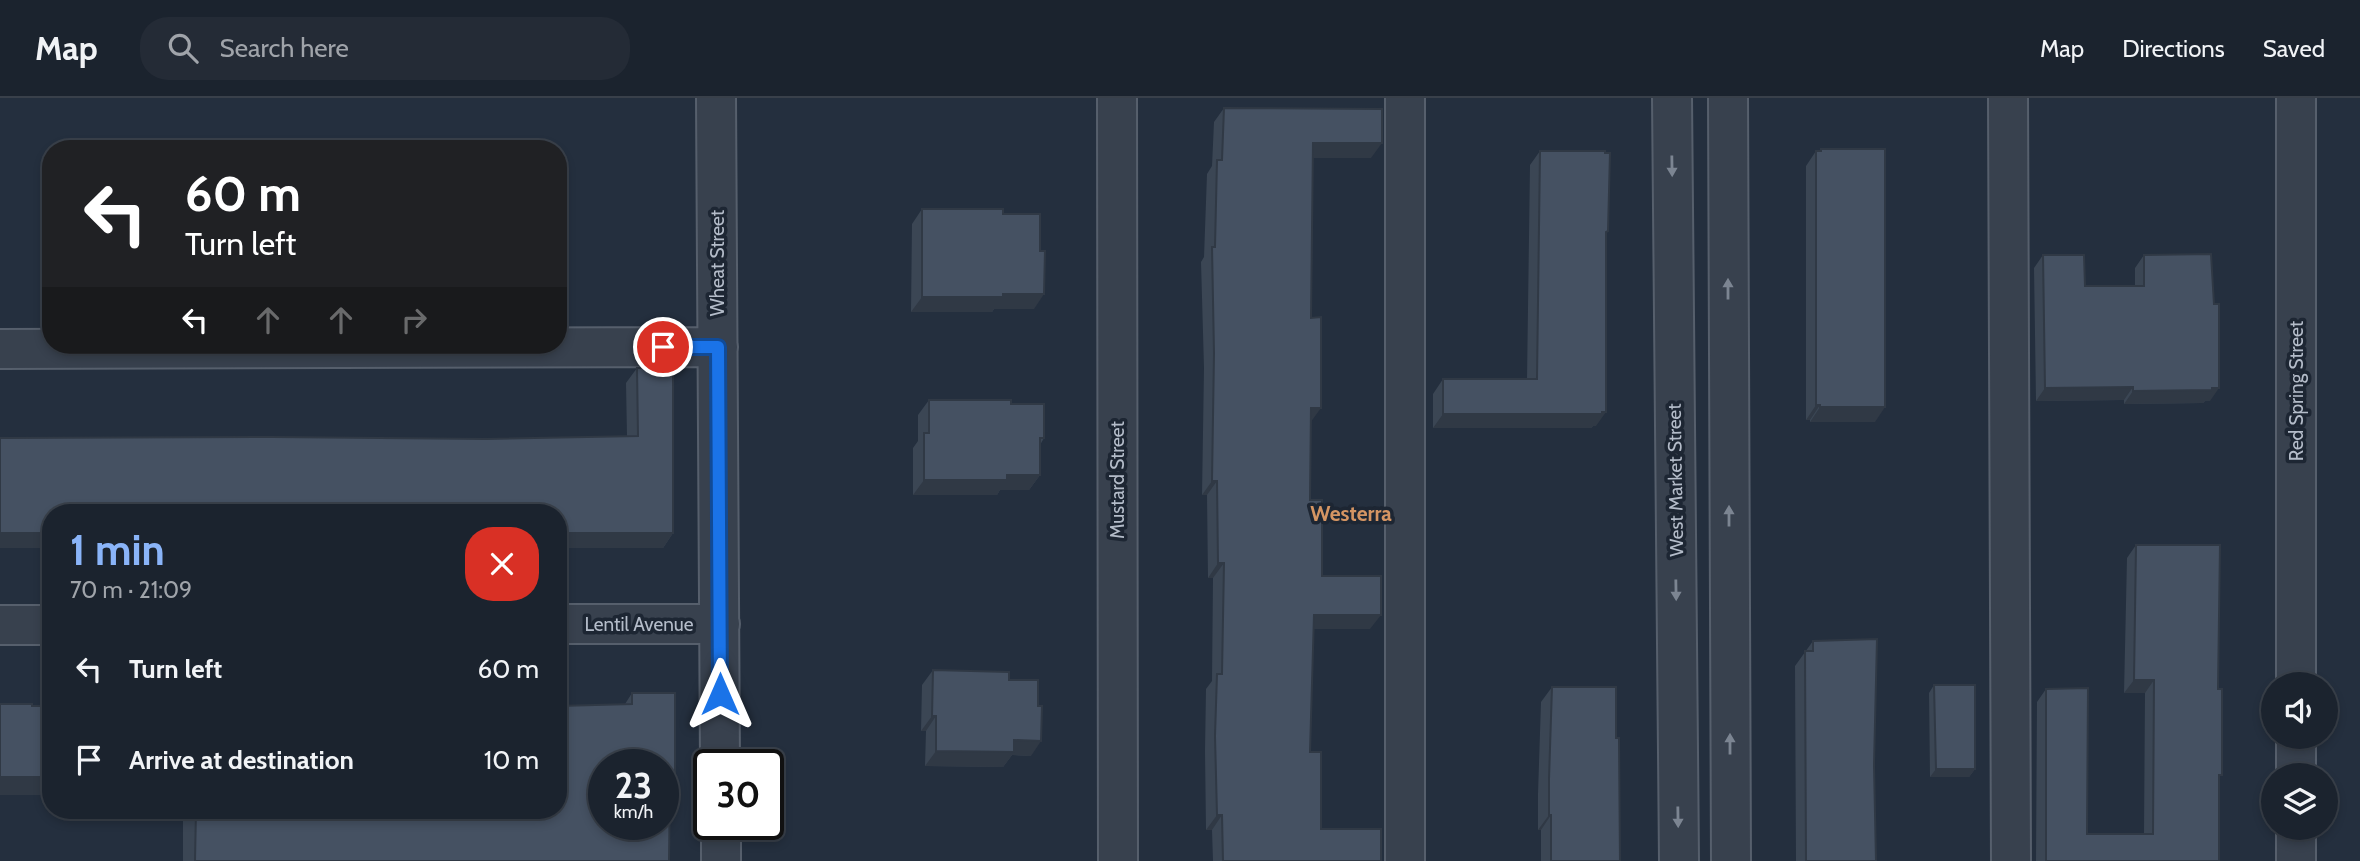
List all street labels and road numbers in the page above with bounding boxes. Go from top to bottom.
street label: Wheat Street [706,209,729,316]
street label: Red Spring Street [2285,320,2308,461]
street label: West Market Street [1663,403,1688,557]
street label: Mustard Street [1106,420,1129,539]
street label: Lentil Avenue [585,613,694,636]

